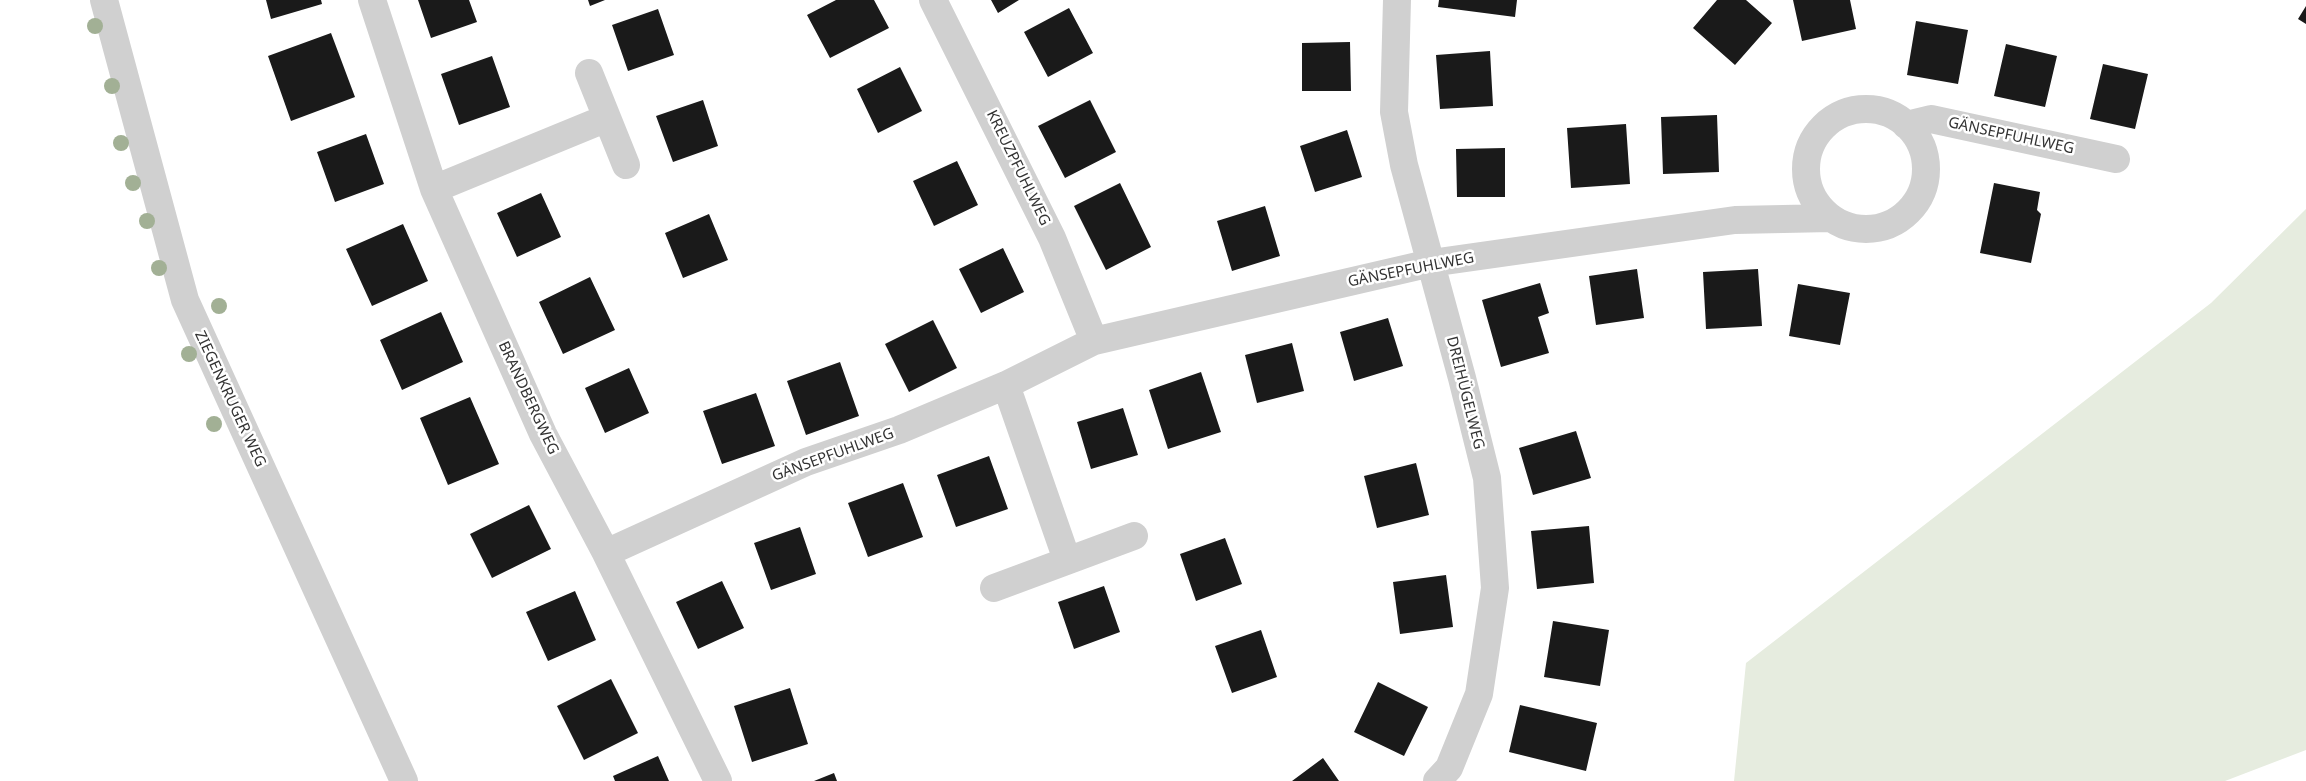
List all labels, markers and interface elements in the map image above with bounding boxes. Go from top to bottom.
street label: KREUZPFUHLWEG [982,107,1054,229]
street label: GÄNSEPFUHLWEG [1946,114,2076,158]
street label: GÄNSEPFUHLWEG [1346,249,1476,291]
street label: ZIEGENKRUGER WEG [191,328,269,470]
street label: DREIHÜGELWEG [1442,335,1488,451]
street label: BRANDBERGWEG [494,339,562,457]
street label: GÄNSEPFUHLWEG [770,425,896,485]

